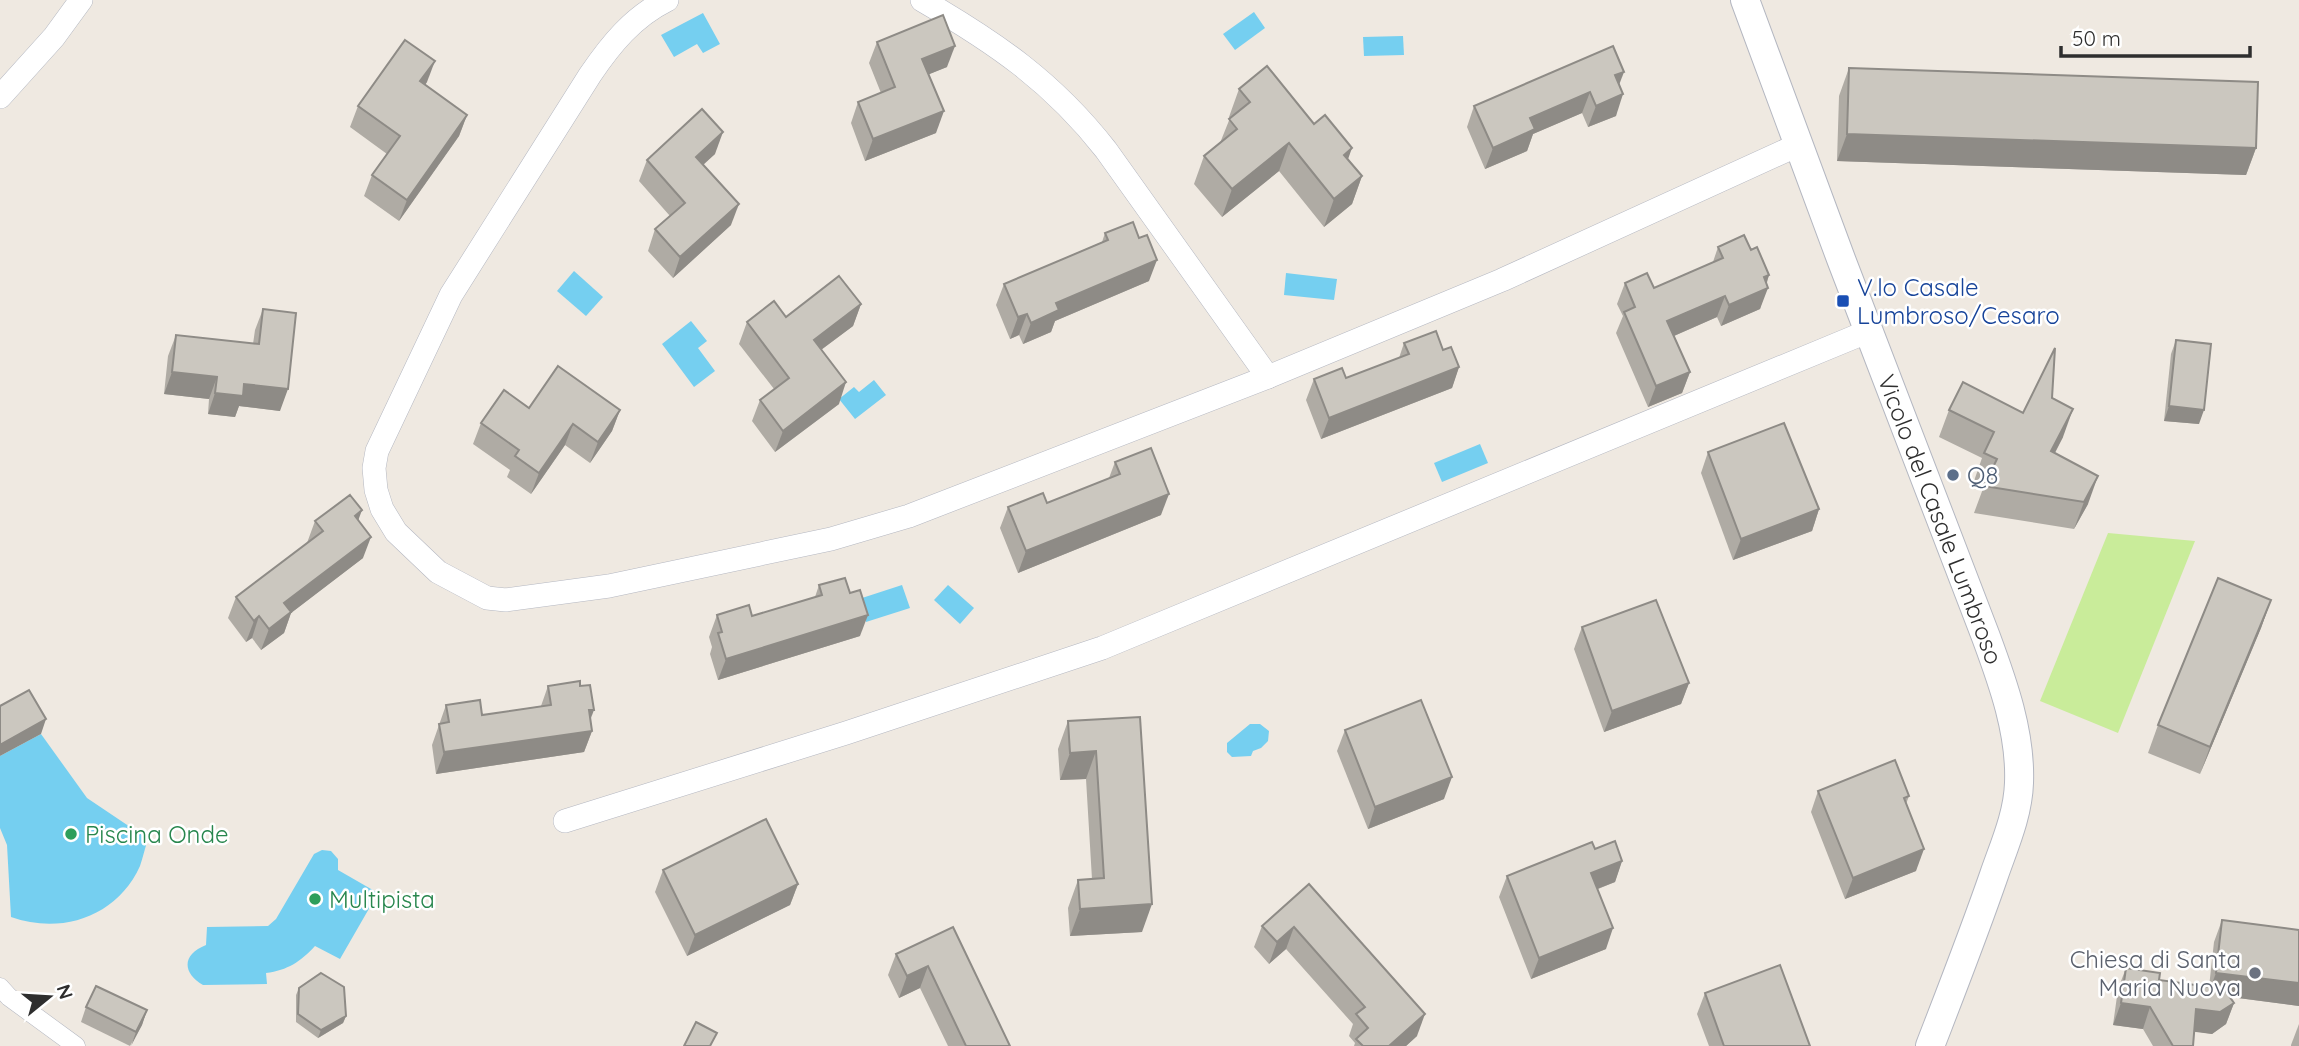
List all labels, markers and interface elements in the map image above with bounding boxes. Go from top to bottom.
scale bar [2061,14,2250,58]
text: 50 m [2072,25,2121,51]
place label: V.lo Casale Lumbroso/Cesaro [1857,272,2060,330]
marker: V.lo Casale Lumbroso/Cesaro [1835,293,1851,309]
street label: Vicolo del Casale Lumbroso [1872,370,2010,668]
place label: Q8 [1967,460,1999,490]
marker: Q8 [1945,467,1961,483]
place label: Piscina Onde [85,819,229,849]
marker: Piscina Onde [63,826,79,842]
place label: Multipista [329,884,435,914]
marker: Multipista [307,891,323,907]
place label: Chiesa di Santa Maria Nuova [2070,944,2241,1002]
north arrow [14,962,84,1032]
marker: Chiesa di Santa Maria Nuova [2247,965,2263,981]
text: N [52,981,79,1002]

